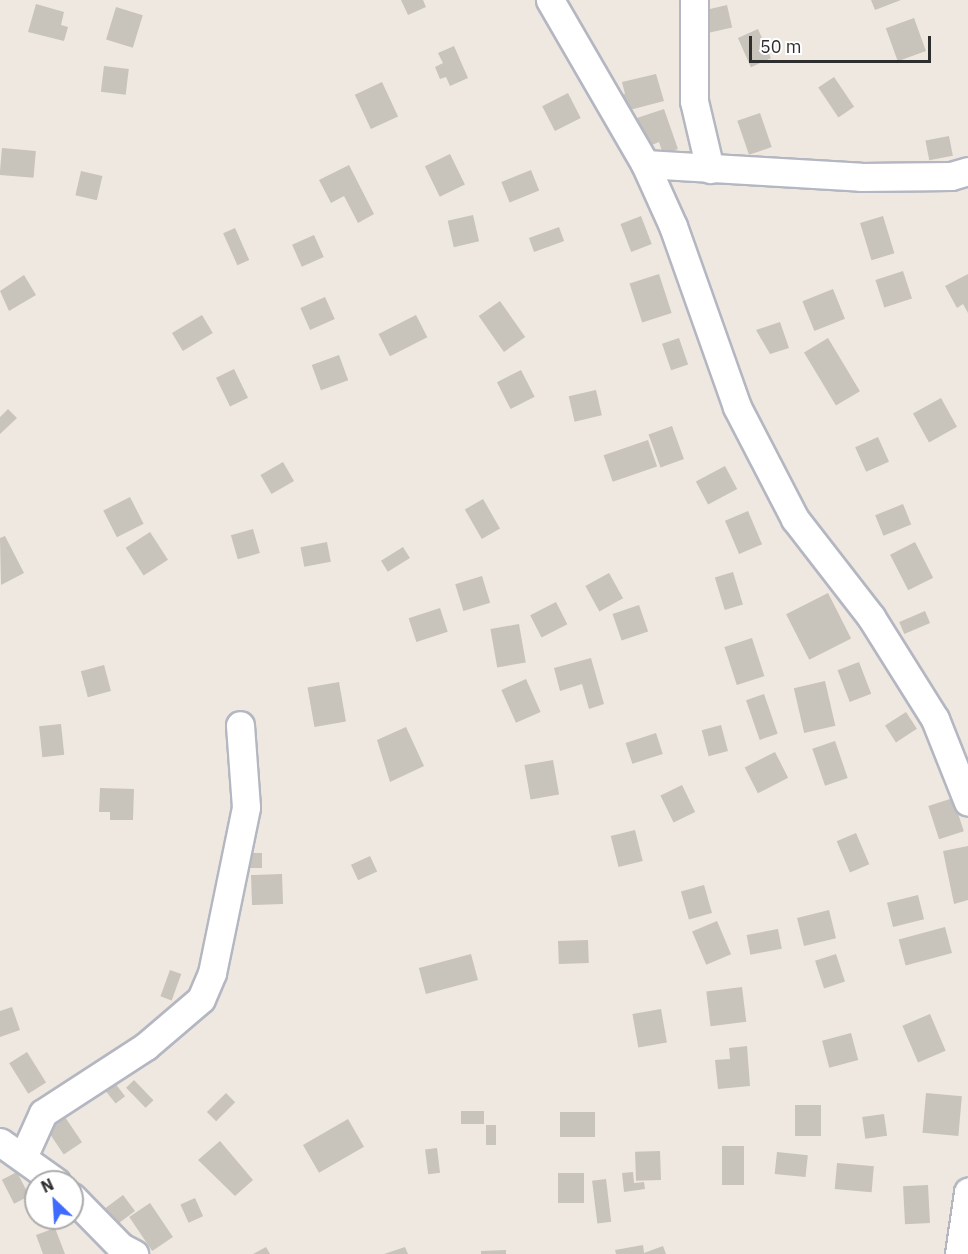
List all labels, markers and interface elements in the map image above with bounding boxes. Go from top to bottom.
scale bar [752,24,934,62]
text: 50 m [760,35,802,58]
north arrow [24,1170,84,1230]
text: N [38,1174,57,1197]

